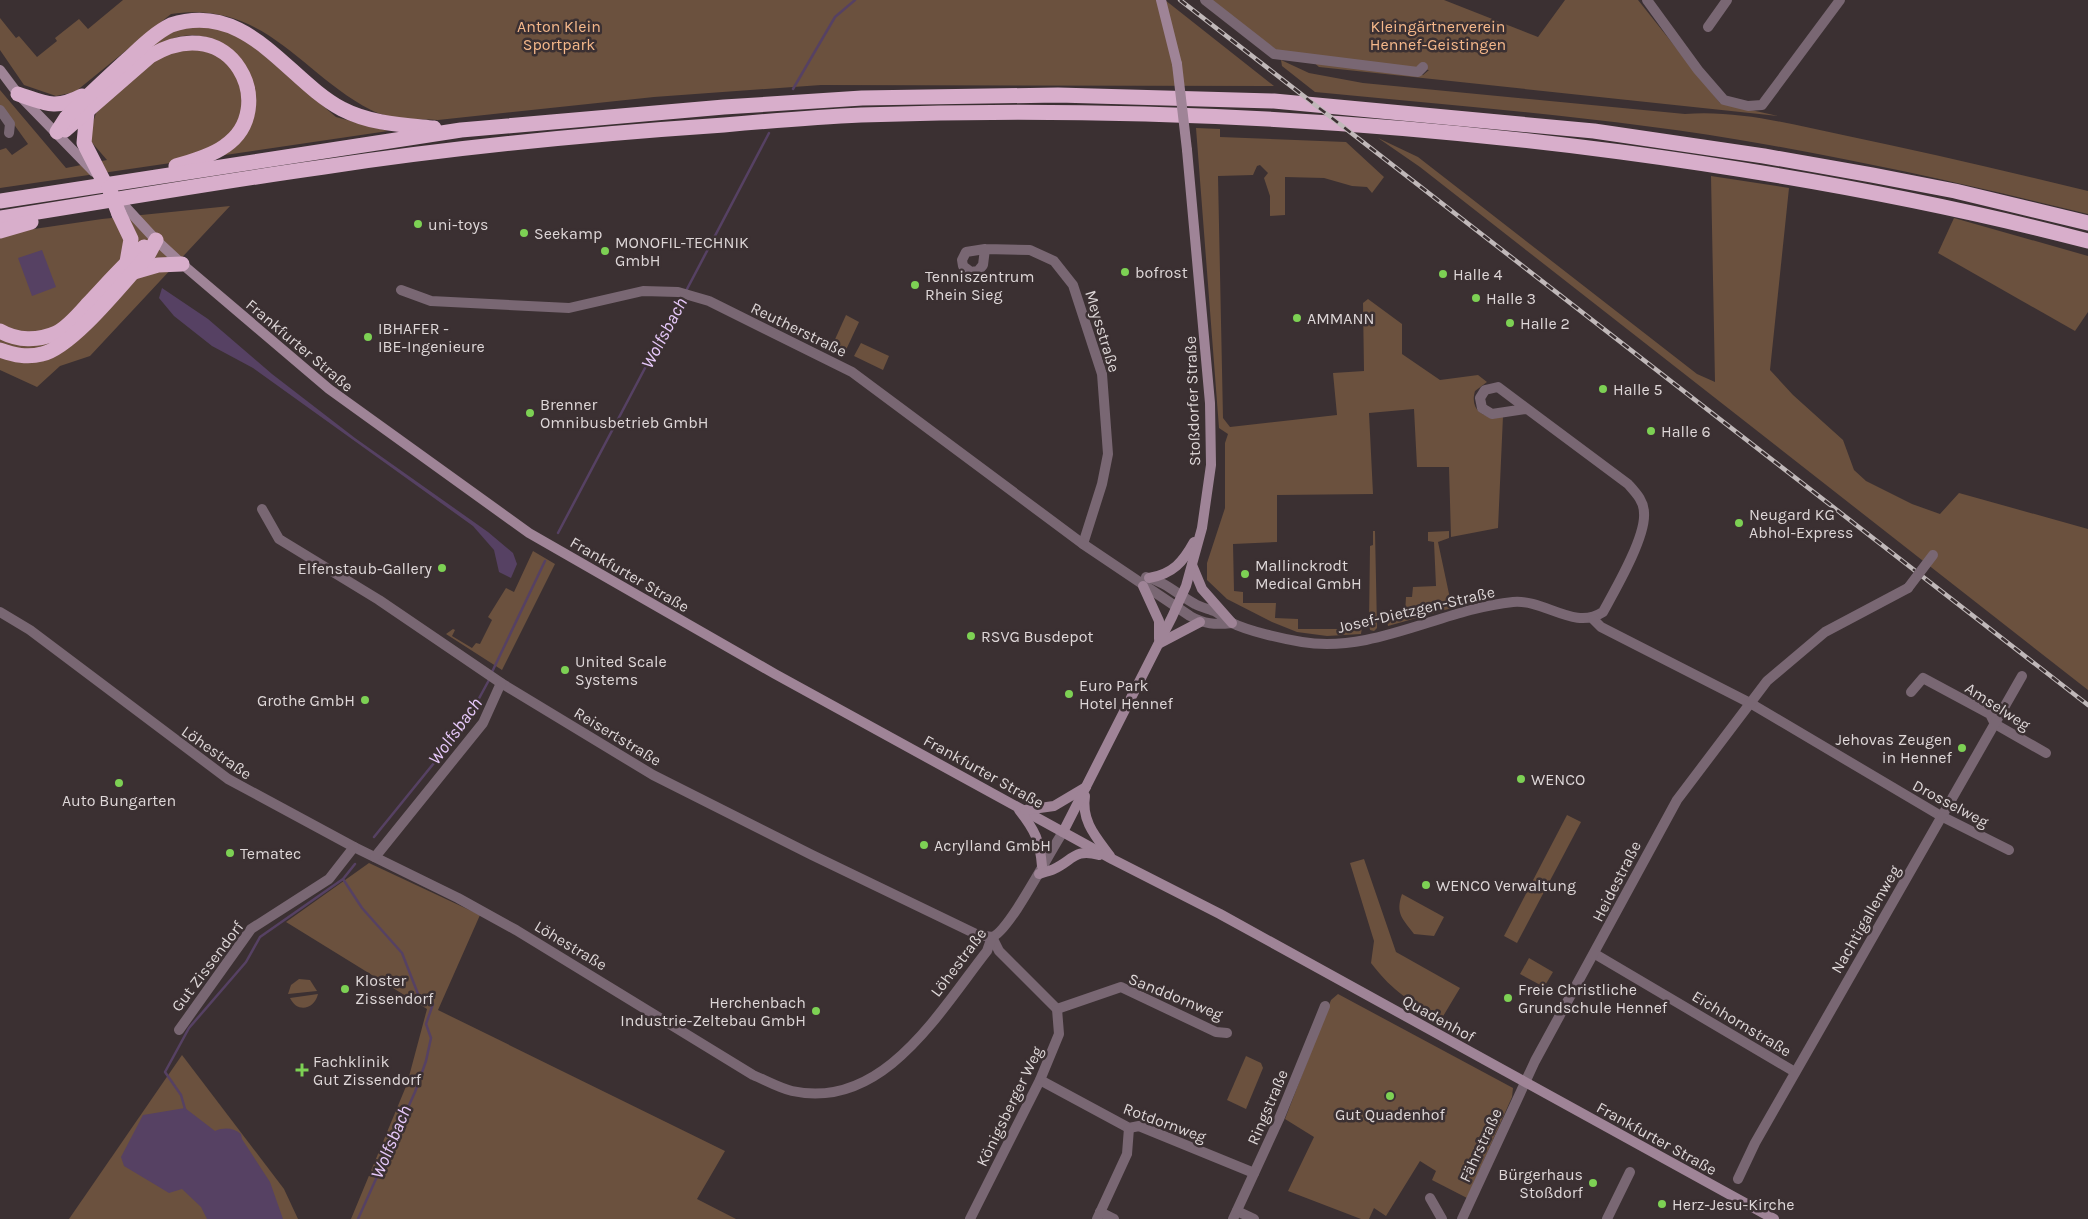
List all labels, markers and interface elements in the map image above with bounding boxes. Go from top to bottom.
park label: Anton Klein Sportpark [517,17,601,54]
park label: Kleingärtnerverein Hennef-Geistingen [1370,17,1506,54]
place label: uni-toys [428,215,488,234]
marker: uni-toys [412,218,424,230]
place label: Seekamp [534,224,602,243]
marker: Seekamp [518,227,530,239]
place label: MONOFIL-TECHNIK GmbH [615,233,749,270]
marker: MONOFIL-TECHNIK GmbH [599,245,611,257]
place label: bofrost [1135,263,1188,282]
place label: Halle 4 [1453,265,1502,284]
marker: bofrost [1119,266,1131,278]
place label: Tenniszentrum Rhein Sieg [925,267,1034,304]
marker: Halle 4 [1437,268,1449,280]
marker: Tenniszentrum Rhein Sieg [909,279,921,291]
street label: Meysstraße [1081,288,1124,374]
place label: Halle 3 [1486,289,1536,308]
marker: Halle 3 [1470,292,1482,304]
water label: Wolfsbach [636,294,692,372]
street label: Frankfurter Straße [242,295,357,396]
street label: Reutherstraße [748,298,850,361]
place label: AMMANN [1307,309,1374,328]
marker: AMMANN [1291,312,1303,324]
place label: Halle 2 [1520,314,1570,333]
marker: Halle 2 [1504,317,1516,329]
place label: IBHAFER - IBE-Ingenieure [378,319,485,356]
marker: IBHAFER - IBE-Ingenieure [362,331,374,343]
street label: Stoßdorfer Straße [1181,336,1204,466]
place label: Halle 5 [1613,380,1663,399]
marker: Halle 5 [1597,383,1609,395]
place label: Brenner Omnibusbetrieb GmbH [540,395,709,432]
marker: Brenner Omnibusbetrieb GmbH [524,407,536,419]
place label: Halle 6 [1661,422,1711,441]
marker: Halle 6 [1645,425,1657,437]
place label: Neugard KG Abhol-Express [1749,505,1853,542]
marker: Neugard KG Abhol-Express [1733,517,1745,529]
street label: Frankfurter Straße [567,533,693,616]
place label: Mallinckrodt Medical GmbH [1255,556,1362,593]
place label: Elfenstaub-Gallery [298,559,433,578]
marker: Elfenstaub-Gallery [436,562,448,574]
marker: Mallinckrodt Medical GmbH [1239,568,1251,580]
street label: Josef-Dietzgen-Straße [1336,582,1497,637]
place label: RSVG Busdepot [981,627,1093,646]
marker: RSVG Busdepot [965,630,977,642]
place label: United Scale Systems [575,652,667,689]
marker: United Scale Systems [559,664,571,676]
place label: Euro Park Hotel Hennef [1079,676,1173,713]
street label: Amselweg [1961,678,2034,735]
marker: Euro Park Hotel Hennef [1063,688,1075,700]
place label: Grothe GmbH [257,691,355,710]
water label: Wolfsbach [423,693,487,769]
marker: Grothe GmbH [359,694,371,706]
street label: Reisertstraße [571,703,665,770]
street label: Löhestraße [178,721,255,783]
place label: Jehovas Zeugen in Hennef [1836,730,1953,767]
street label: Frankfurter Straße [920,731,1047,812]
marker: Jehovas Zeugen in Hennef [1956,742,1968,754]
place label: WENCO [1531,770,1585,789]
marker: WENCO [1515,773,1527,785]
street label: Drosselweg [1909,775,1992,831]
marker: Auto Bungarten [113,777,125,789]
place label: Auto Bungarten [62,791,176,810]
place label: Acrylland GmbH [934,836,1051,855]
street label: Heidestraße [1588,838,1645,925]
marker: Acrylland GmbH [918,839,930,851]
place label: Tematec [240,844,301,863]
marker: Tematec [224,847,236,859]
street label: Nachtigallenweg [1827,862,1904,977]
place label: WENCO Verwaltung [1436,876,1576,895]
marker: WENCO Verwaltung [1420,879,1432,891]
street label: Löhestraße [531,916,610,974]
street label: Gut Zissendorf [167,917,248,1015]
street label: Löhestraße [926,924,990,1000]
street label: Sanddornweg [1126,969,1226,1024]
place label: Kloster Zissendorf [355,971,434,1008]
place label: Freie Christliche Grundschule Hennef [1518,980,1668,1017]
marker: Kloster Zissendorf [339,983,351,995]
street label: Eichhornstraße [1689,986,1795,1061]
street label: Quadenhof [1399,991,1479,1046]
marker: Freie Christliche Grundschule Hennef [1502,992,1514,1004]
place label: Herchenbach Industrie-Zeltebau GmbH [620,993,806,1030]
marker: Herchenbach Industrie-Zeltebau GmbH [810,1005,822,1017]
street label: Königsberger Weg [972,1043,1047,1169]
place label: Fachklinik Gut Zissendorf [313,1052,422,1089]
marker: Fachklinik Gut Zissendorf [295,1063,309,1077]
street label: Ringstraße [1243,1067,1292,1148]
marker: Gut Quadenhof [1384,1090,1396,1102]
street label: Frankfurter Straße [1593,1098,1720,1179]
street label: Rotdornweg [1121,1099,1209,1146]
water label: Wolfsbach [366,1102,416,1182]
place label: Gut Quadenhof [1335,1105,1445,1124]
street label: Fährstraße [1455,1105,1506,1185]
place label: Bürgerhaus Stoßdorf [1498,1165,1584,1202]
marker: Bürgerhaus Stoßdorf [1587,1177,1599,1189]
place label: Herz-Jesu-Kirche [1672,1195,1795,1214]
marker: Herz-Jesu-Kirche [1656,1198,1668,1210]

